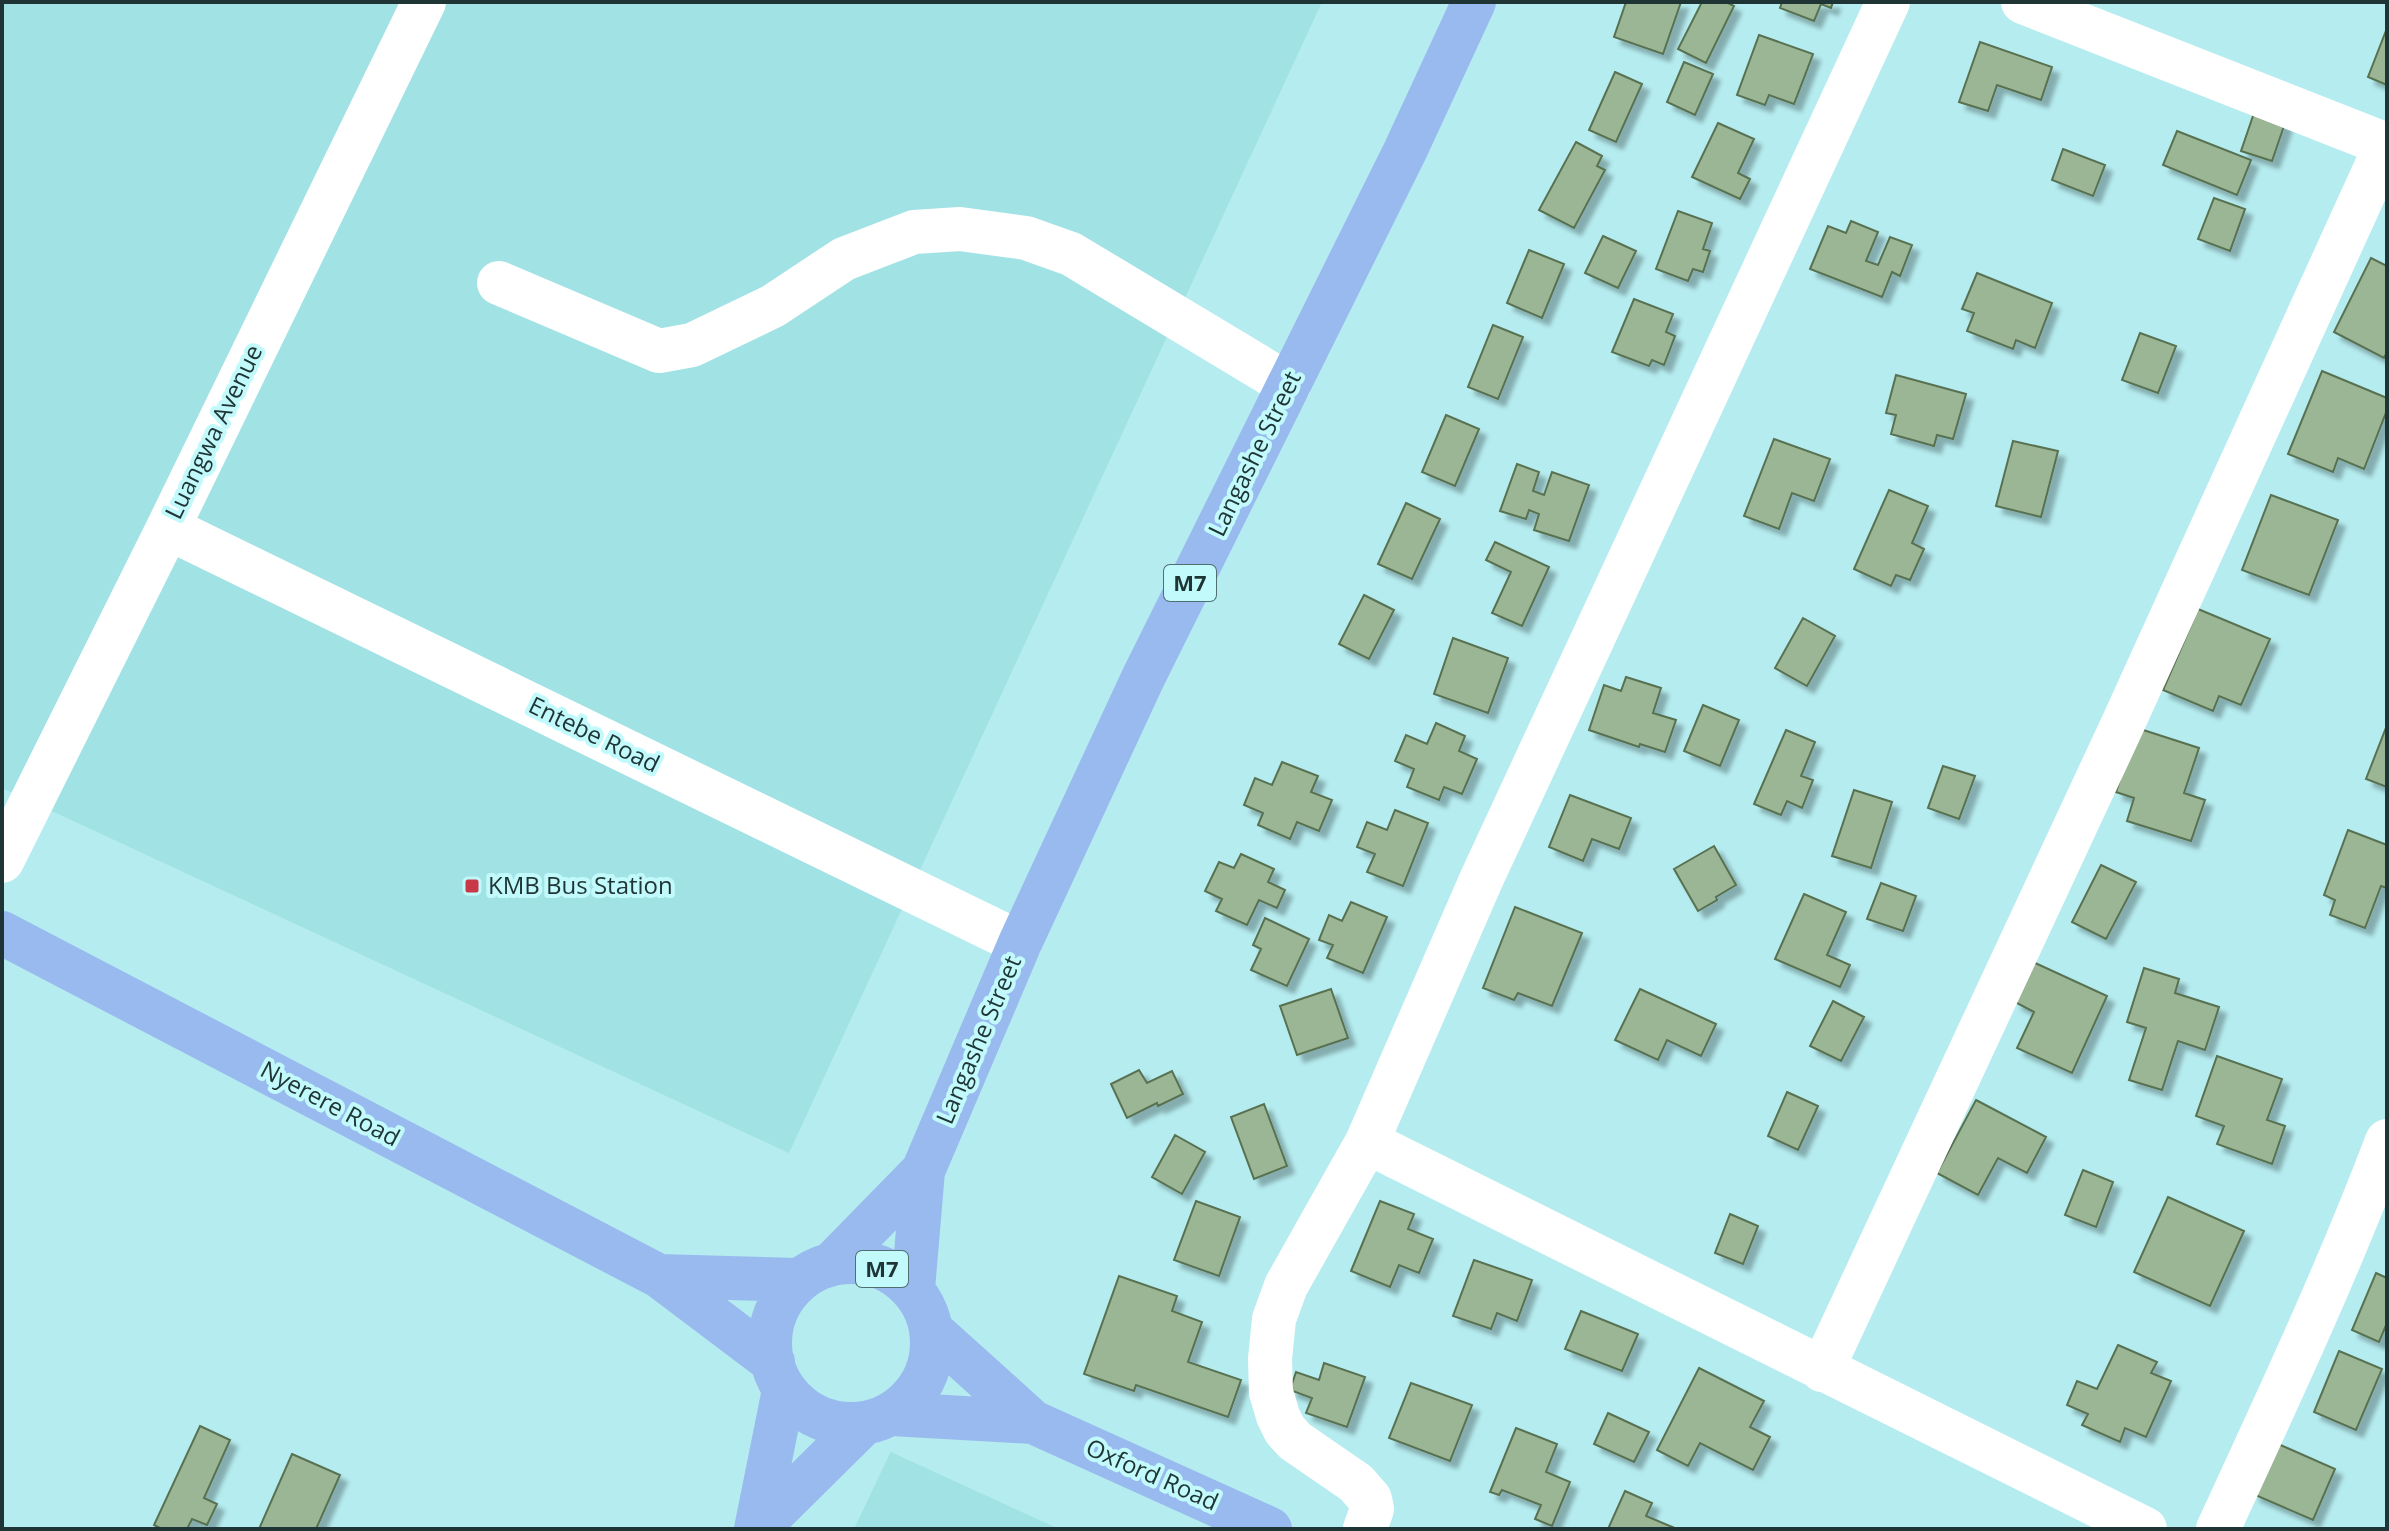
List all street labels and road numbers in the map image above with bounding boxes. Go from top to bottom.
street label: Luangwa Avenue [156,339,269,524]
street label: Langashe Street [1199,365,1308,541]
road number: M7 [1164,565,1216,601]
street label: Entebe Road [524,688,666,780]
street label: Langashe Street [927,950,1028,1129]
street label: Nyerere Road [255,1052,406,1153]
road number: M7 [856,1251,908,1287]
street label: Oxford Road [1081,1430,1224,1518]

